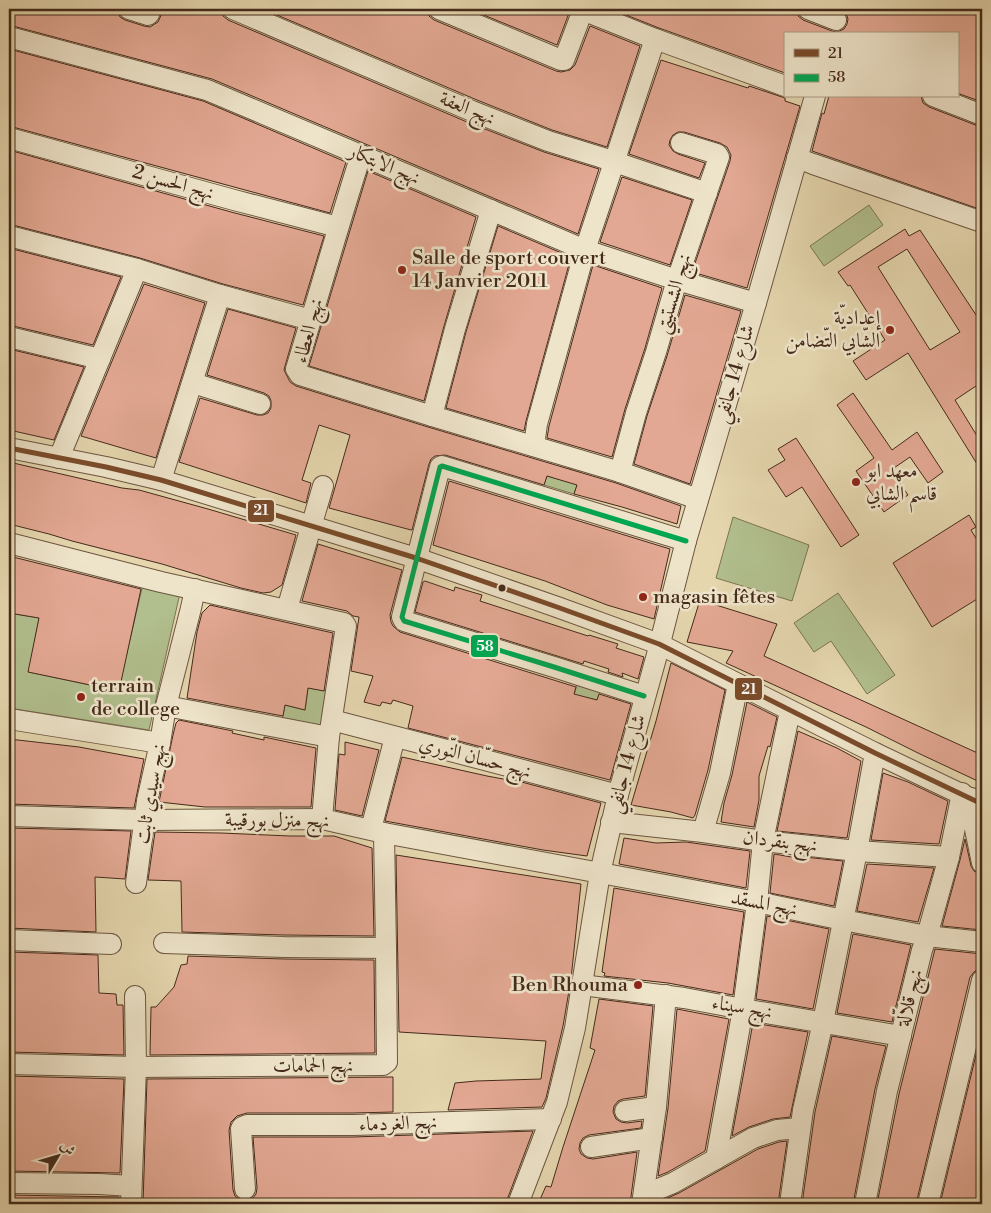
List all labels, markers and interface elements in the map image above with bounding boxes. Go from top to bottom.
legend [784,32,958,98]
text: 21 [828,44,844,63]
text: 58 [828,68,845,87]
street label: نهج العفة [434,86,498,135]
street label: نهج الابتكار [341,138,424,195]
street label: نهج الحسن 2 [128,159,217,210]
place label: Salle de sport couvert 14 Janvier 2011 [412,246,606,294]
street label: نهج الشستيتي [650,251,703,339]
marker: Salle de sport couvert 14 Janvier 2011 [396,264,408,276]
street label: نهج العطاء [288,296,333,367]
place label: إعداديّة الشّابي التّضامن [786,303,882,356]
street label: شارع 14 جانفي [709,322,767,428]
marker: إعداديّة الشّابي التّضامن [884,324,896,336]
place label: معهد ابو قاسم الشابي [864,459,937,513]
marker: معهد ابو قاسم الشابي [850,476,862,488]
line badge: 21 [247,499,275,523]
text: 21 [253,502,269,520]
unlabelled marker [497,583,507,593]
place label: magasin fêtes [653,585,775,610]
marker: magasin fêtes [637,591,649,603]
line badge: 58 [470,634,499,658]
text: 58 [476,638,494,656]
place label: terrain de college [91,674,180,722]
line badge: 21 [734,677,763,701]
text: 21 [741,681,757,699]
marker: terrain de college [75,691,87,703]
street label: شارع 14 جانفي [602,712,658,818]
street label: نهج حسّان النّوري [415,728,535,789]
street label: نهج سيدي ثابت [130,742,176,847]
street label: نهج منزل بورقيبة [225,808,329,838]
street label: نهج بنقردان [741,825,819,863]
street label: نهج المسقد [728,885,799,927]
street label: نهج قلاّلة [888,966,933,1031]
place label: Ben Rhouma [511,973,629,998]
marker: Ben Rhouma [632,979,644,991]
street label: نهج سيناء [709,990,774,1030]
street label: نهج الحمامات [273,1054,353,1083]
street label: نهج الغردماء [358,1110,438,1142]
north arrow [32,1130,82,1180]
text: ش [56,1138,79,1160]

